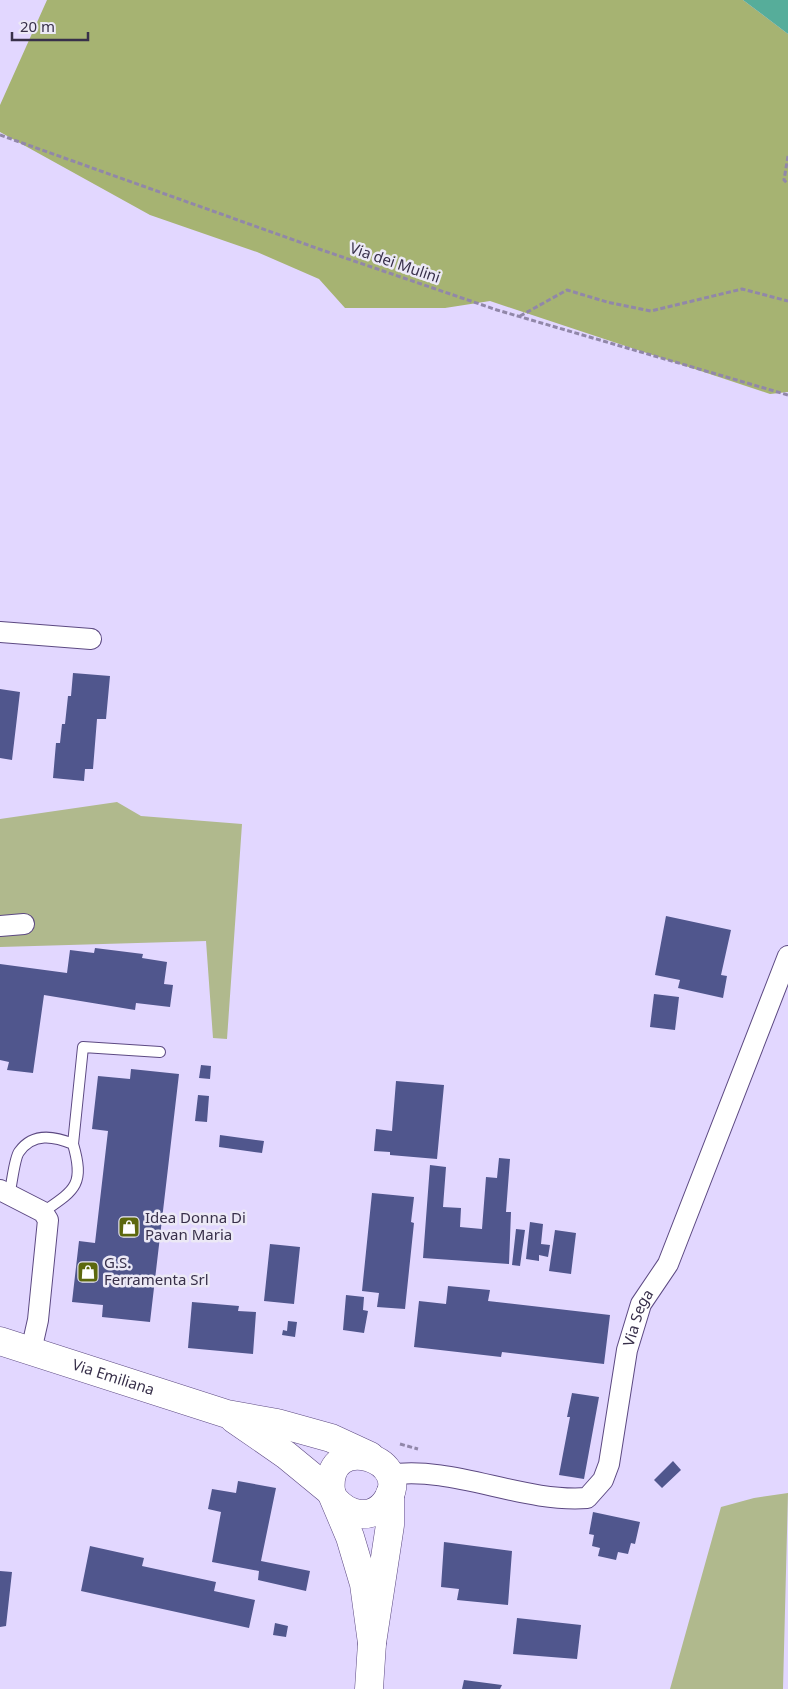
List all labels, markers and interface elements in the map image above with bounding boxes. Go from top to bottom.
scale bar [12,10,89,42]
text: 20 m [20,16,55,36]
street label: Via dei Mulini [347,237,443,287]
place label: Idea Donna Di Pavan Maria [145,1207,246,1244]
shop icon: Idea Donna Di Pavan Maria [117,1215,141,1239]
place label: G.S. Ferramenta Srl [104,1252,209,1289]
shop icon: G.S. Ferramenta Srl [76,1260,100,1284]
street label: Via Sega [618,1285,657,1349]
street label: Via Emiliana [70,1354,157,1399]

